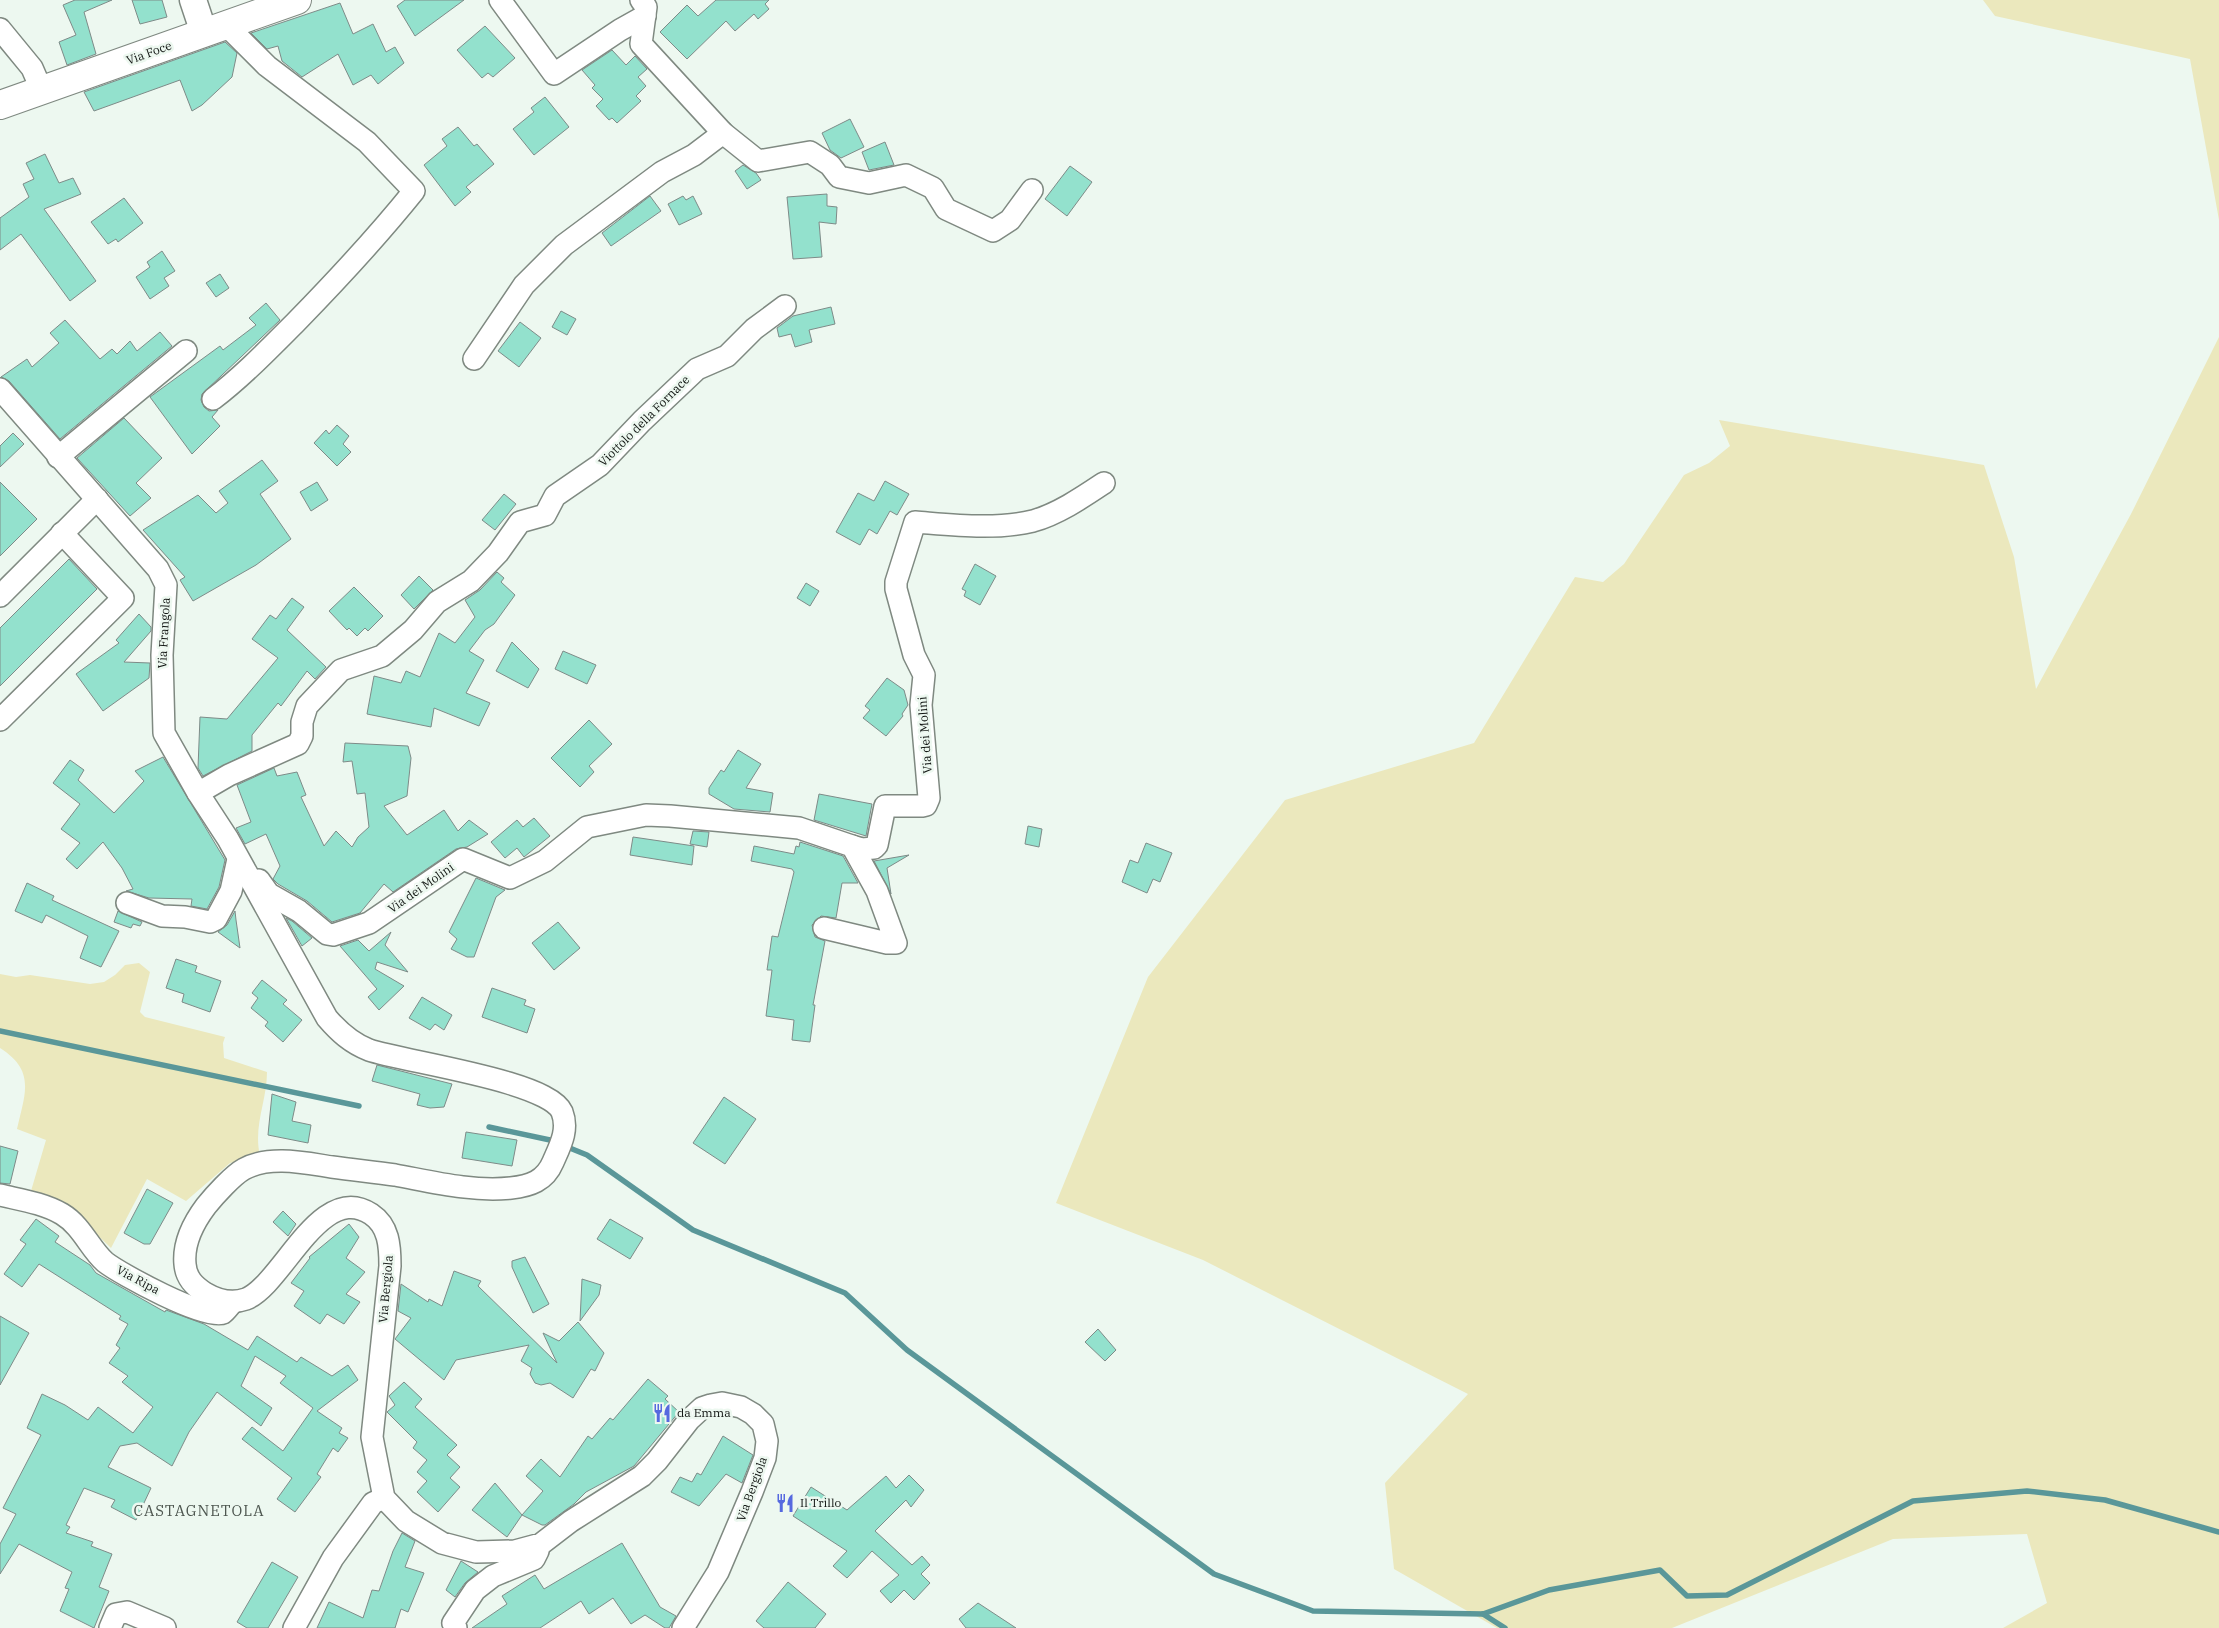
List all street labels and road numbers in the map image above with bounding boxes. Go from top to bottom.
street label: Via Foce [124,37,174,68]
street label: Viottolo della Fornace [595,372,692,469]
street label: Via Frangola [154,597,173,669]
street label: Via dei Molini [914,696,935,774]
street label: Via dei Molini [385,859,457,916]
street label: Via Bergiola [375,1254,396,1323]
street label: Via Ripa [114,1262,163,1297]
street label: Via Bergiola [733,1454,770,1523]

